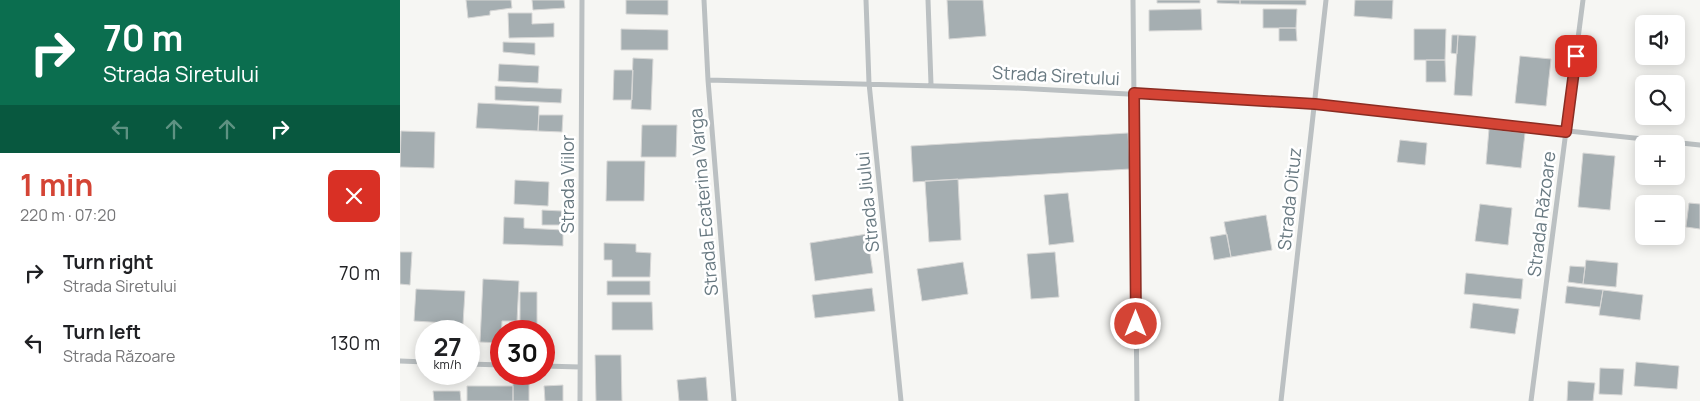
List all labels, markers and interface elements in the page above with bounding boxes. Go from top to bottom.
text: 70 m [103,14,183,62]
map controls [1635,15,1685,245]
button: sound [1635,15,1685,65]
icon: right [20,20,85,85]
pin [1555,35,1597,77]
icon: arrive [1562,42,1590,70]
text: Strada Siretului [103,59,259,89]
street label: Strada Siretului [992,60,1121,90]
button: search [1635,75,1685,125]
street label: Strada Ecaterina Varga [683,107,723,297]
icon: left [107,115,135,143]
icon: ahead [160,115,188,143]
icon: ahead [213,115,241,143]
icon: right [266,115,294,143]
street label: Strada Viilor [555,134,579,233]
button: + [1635,135,1685,185]
street label: Strada Oituz [1272,146,1306,252]
street label: Strada Răzoare [1521,150,1561,278]
street label: Strada Jiului [850,151,884,254]
text: 1 min [20,164,93,205]
button: close [328,170,380,222]
button: − [1635,195,1685,245]
text: 220 m · 07:20 [20,204,116,226]
text: Turn right [63,249,153,275]
icon: right [20,259,48,287]
text: 70 m [339,260,380,286]
text: Strada Siretului [63,275,177,297]
position arrow [1109,297,1161,349]
text: Turn left [63,319,141,345]
speed limit sign: 30 [490,320,555,385]
icon: left [20,329,48,357]
text: 27 [433,329,462,364]
text: 130 m [331,330,380,356]
text: Strada Răzoare [63,345,175,367]
text: km/h [434,356,461,373]

